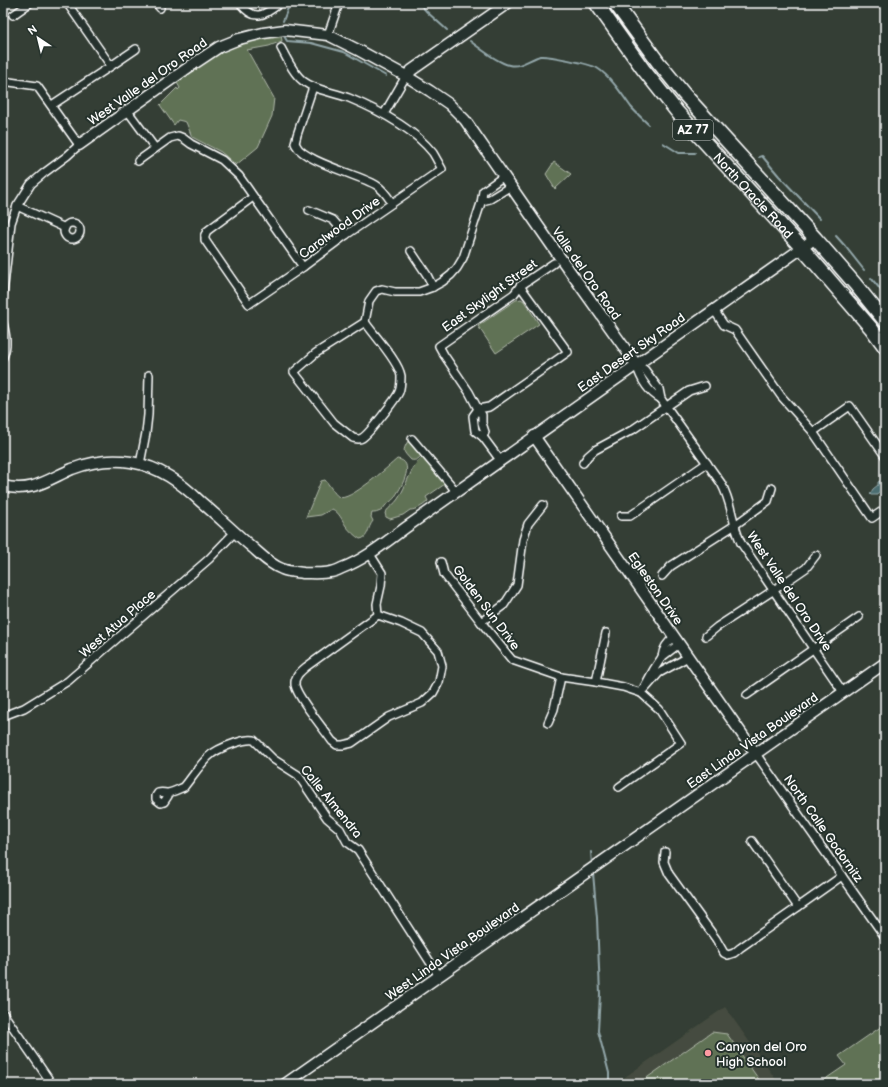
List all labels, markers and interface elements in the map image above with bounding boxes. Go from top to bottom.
north arrow [18,18,58,58]
text: N [25,23,40,38]
street label: West Valle del Oro Road [85,35,210,129]
road number: AZ 77 [673,120,713,140]
street label: North Oracle Road [709,150,796,242]
street label: Carolwood Drive [296,193,383,263]
street label: Valle del Oro Road [548,224,624,323]
street label: East Skylight Street [439,256,540,336]
street label: East Desert Sky Road [575,310,688,396]
street label: West Valle del Oro Drive [743,529,835,655]
street label: Egleston Drive [624,549,686,628]
street label: Golden Sun Drive [449,562,524,653]
street label: West Atua Place [76,586,159,661]
street label: East Linda Vista Boulevard [684,689,821,792]
street label: Calle Almendra [297,762,366,841]
street label: North Calle Godornitz [780,772,867,886]
street label: West Linda Vista Boulevard [383,899,523,1004]
place label: Canyon del Oro High School [716,1039,807,1070]
marker: Canyon del Oro High School [703,1048,713,1058]

